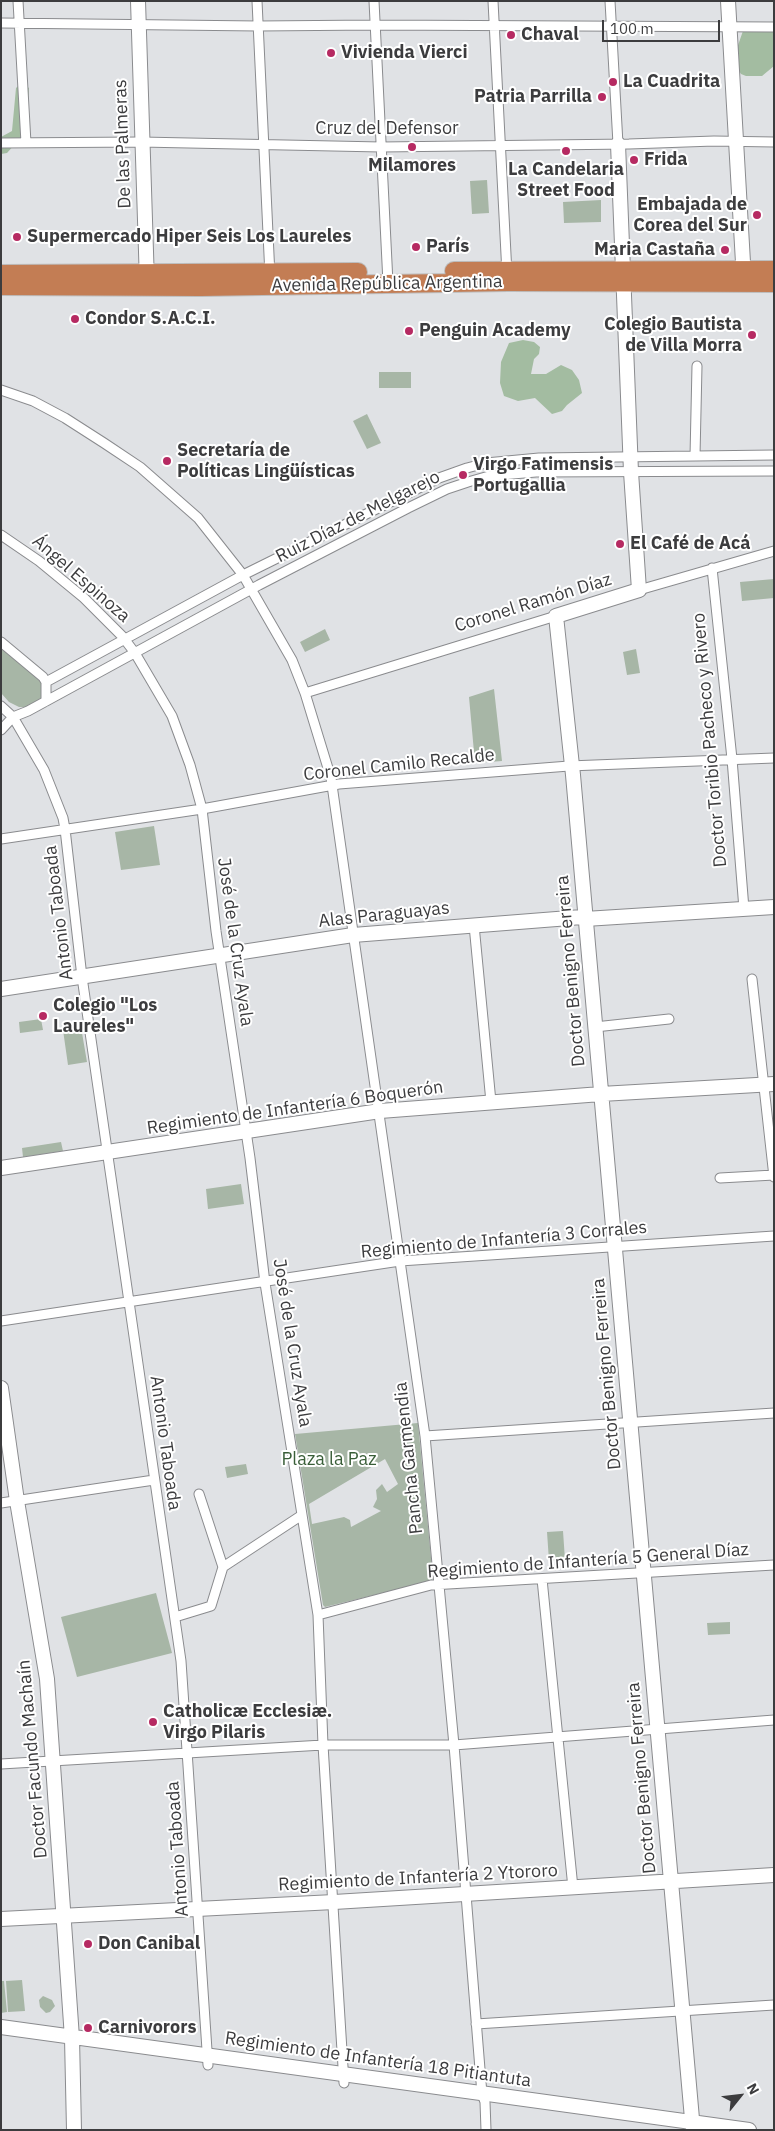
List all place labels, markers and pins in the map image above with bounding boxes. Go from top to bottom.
place label: Chaval [521,24,579,46]
marker: Chaval [505,29,517,41]
place label: Vivienda Vierci [341,42,468,64]
marker: Vivienda Vierci [325,47,337,59]
place label: La Cuadrita [623,71,720,93]
marker: La Cuadrita [607,76,619,88]
place label: Patria Parrilla [474,86,592,108]
marker: Patria Parrilla [596,91,608,103]
marker: Milamores [406,141,418,153]
marker: La Candelaria Street Food [560,145,572,157]
place label: Frida [644,149,688,171]
marker: Frida [628,154,640,166]
place label: Milamores [368,155,456,177]
place label: La Candelaria Street Food [508,159,624,202]
place label: Embajada de Corea del Sur [633,194,747,236]
marker: Embajada de Corea del Sur [751,209,763,221]
place label: Supermercado Hiper Seis Los Laureles [27,226,352,248]
marker: Supermercado Hiper Seis Los Laureles [11,231,23,243]
place label: París [426,236,469,258]
place label: Maria Castaña [594,239,715,261]
marker: París [410,241,422,253]
marker: Maria Castaña [719,244,731,256]
place label: Condor S.A.C.I. [85,308,216,330]
marker: Condor S.A.C.I. [69,313,81,325]
place label: Colegio Bautista de Villa Morra [604,314,742,356]
place label: Penguin Academy [419,320,571,342]
marker: Penguin Academy [403,325,415,337]
marker: Colegio Bautista de Villa Morra [746,329,758,341]
place label: Secretaría de Políticas Lingüísticas [177,440,355,482]
place label: Virgo Fatimensis Portugallia [473,454,613,496]
marker: Secretaría de Políticas Lingüísticas [161,455,173,467]
marker: Virgo Fatimensis Portugallia [457,469,469,481]
place label: El Café de Acá [630,533,751,555]
marker: El Café de Acá [614,538,626,550]
place label: Colegio "Los Laureles" [53,995,157,1038]
marker: Colegio "Los Laureles" [37,1010,49,1022]
place label: Catholicæ Ecclesiæ. Virgo Pilaris [163,1701,332,1744]
marker: Catholicæ Ecclesiæ. Virgo Pilaris [147,1716,159,1728]
place label: Don Canibal [98,1933,200,1955]
marker: Don Canibal [82,1938,94,1950]
place label: Carnivorors [98,2017,196,2039]
marker: Carnivorors [82,2022,94,2034]

